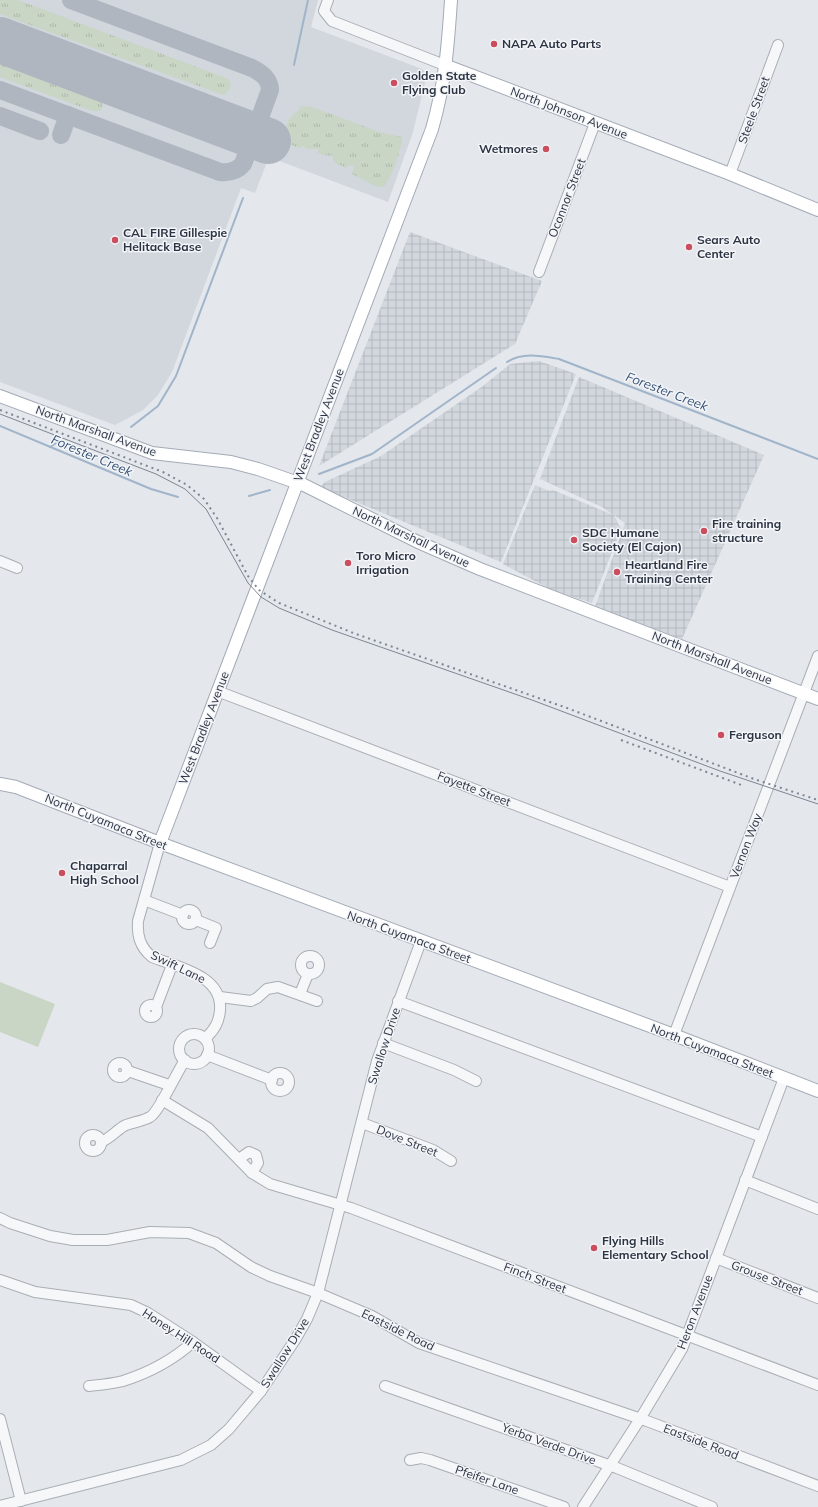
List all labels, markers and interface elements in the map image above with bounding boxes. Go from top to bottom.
place label: NAPA Auto Parts [502,36,601,51]
marker: NAPA Auto Parts [489,39,499,49]
place label: Golden State Flying Club [402,68,477,97]
street label: Steele Street [734,74,773,145]
marker: Golden State Flying Club [389,78,399,88]
street label: North Johnson Avenue [508,83,630,142]
place label: Wetmores [479,141,538,156]
marker: Wetmores [541,144,551,154]
street label: Oconnor Street [545,156,589,240]
place label: CAL FIRE Gillespie Helitack Base [123,225,228,254]
place label: Sears Auto Center [697,232,760,261]
marker: CAL FIRE Gillespie Helitack Base [110,235,120,245]
marker: Sears Auto Center [684,242,694,252]
street label: West Bradley Avenue [290,366,347,483]
water label: Forester Creek [624,368,711,414]
street label: North Marshall Avenue [34,402,159,459]
water label: Forester Creek [49,431,135,479]
street label: North Marshall Avenue [350,503,472,570]
place label: Fire training structure [712,516,781,545]
place label: SDC Humane Society (El Cajon) [582,525,682,554]
marker: Fire training structure [699,526,709,536]
marker: SDC Humane Society (El Cajon) [569,535,579,545]
place label: Toro Micro Irrigation [356,548,416,577]
place label: Heartland Fire Training Center [625,557,713,586]
marker: Toro Micro Irrigation [343,558,353,568]
marker: Heartland Fire Training Center [612,567,622,577]
street label: North Marshall Avenue [650,628,774,687]
street label: West Bradley Avenue [175,669,232,786]
place label: Ferguson [729,727,782,742]
marker: Ferguson [716,730,726,740]
street label: Fayette Street [435,768,513,809]
street label: North Cuyamaca Street [43,790,169,853]
street label: Vernon Way [726,810,765,881]
place label: Chaparral High School [70,858,139,887]
marker: Chaparral High School [57,868,67,878]
street label: North Cuyamaca Street [345,907,473,966]
street label: Swift Lane [148,947,208,986]
street label: Swallow Drive [364,1006,403,1086]
street label: North Cuyamaca Street [649,1020,776,1081]
street label: Dove Street [374,1121,440,1160]
place label: Flying Hills Elementary School [602,1233,709,1262]
marker: Flying Hills Elementary School [589,1243,599,1253]
street label: Grouse Street [729,1257,805,1298]
street label: Finch Street [502,1259,569,1296]
street label: Heron Avenue [673,1272,716,1351]
street label: Honey Hill Road [140,1305,223,1366]
street label: Eastside Road [359,1305,437,1354]
street label: Swallow Drive [257,1315,312,1391]
street label: Yerba Verde Drive [499,1419,598,1468]
street label: Eastside Road [661,1420,741,1463]
street label: Pfeifer Lane [453,1462,521,1497]

